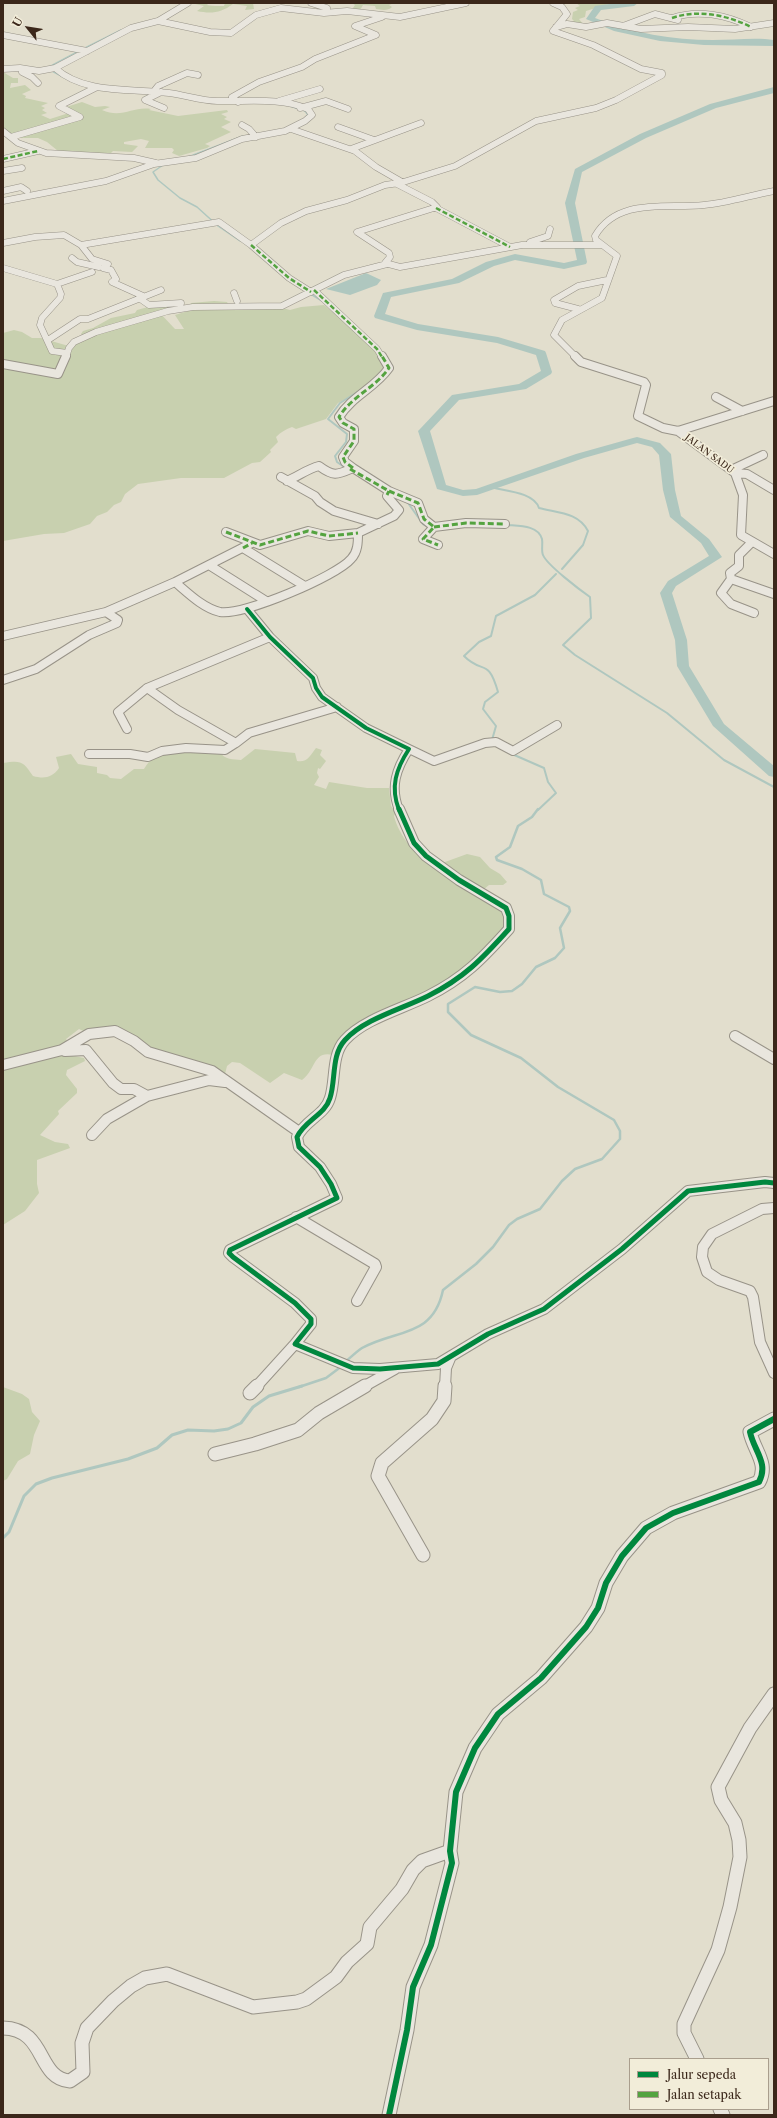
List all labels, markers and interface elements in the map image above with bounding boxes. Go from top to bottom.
north arrow [8,8,48,48]
text: U [9,15,26,29]
street label: JALAN SADU [682,432,736,476]
legend [629,2058,769,2110]
text: Jalur sepeda [667,2067,736,2082]
text: Jalan setapak [667,2087,741,2102]

